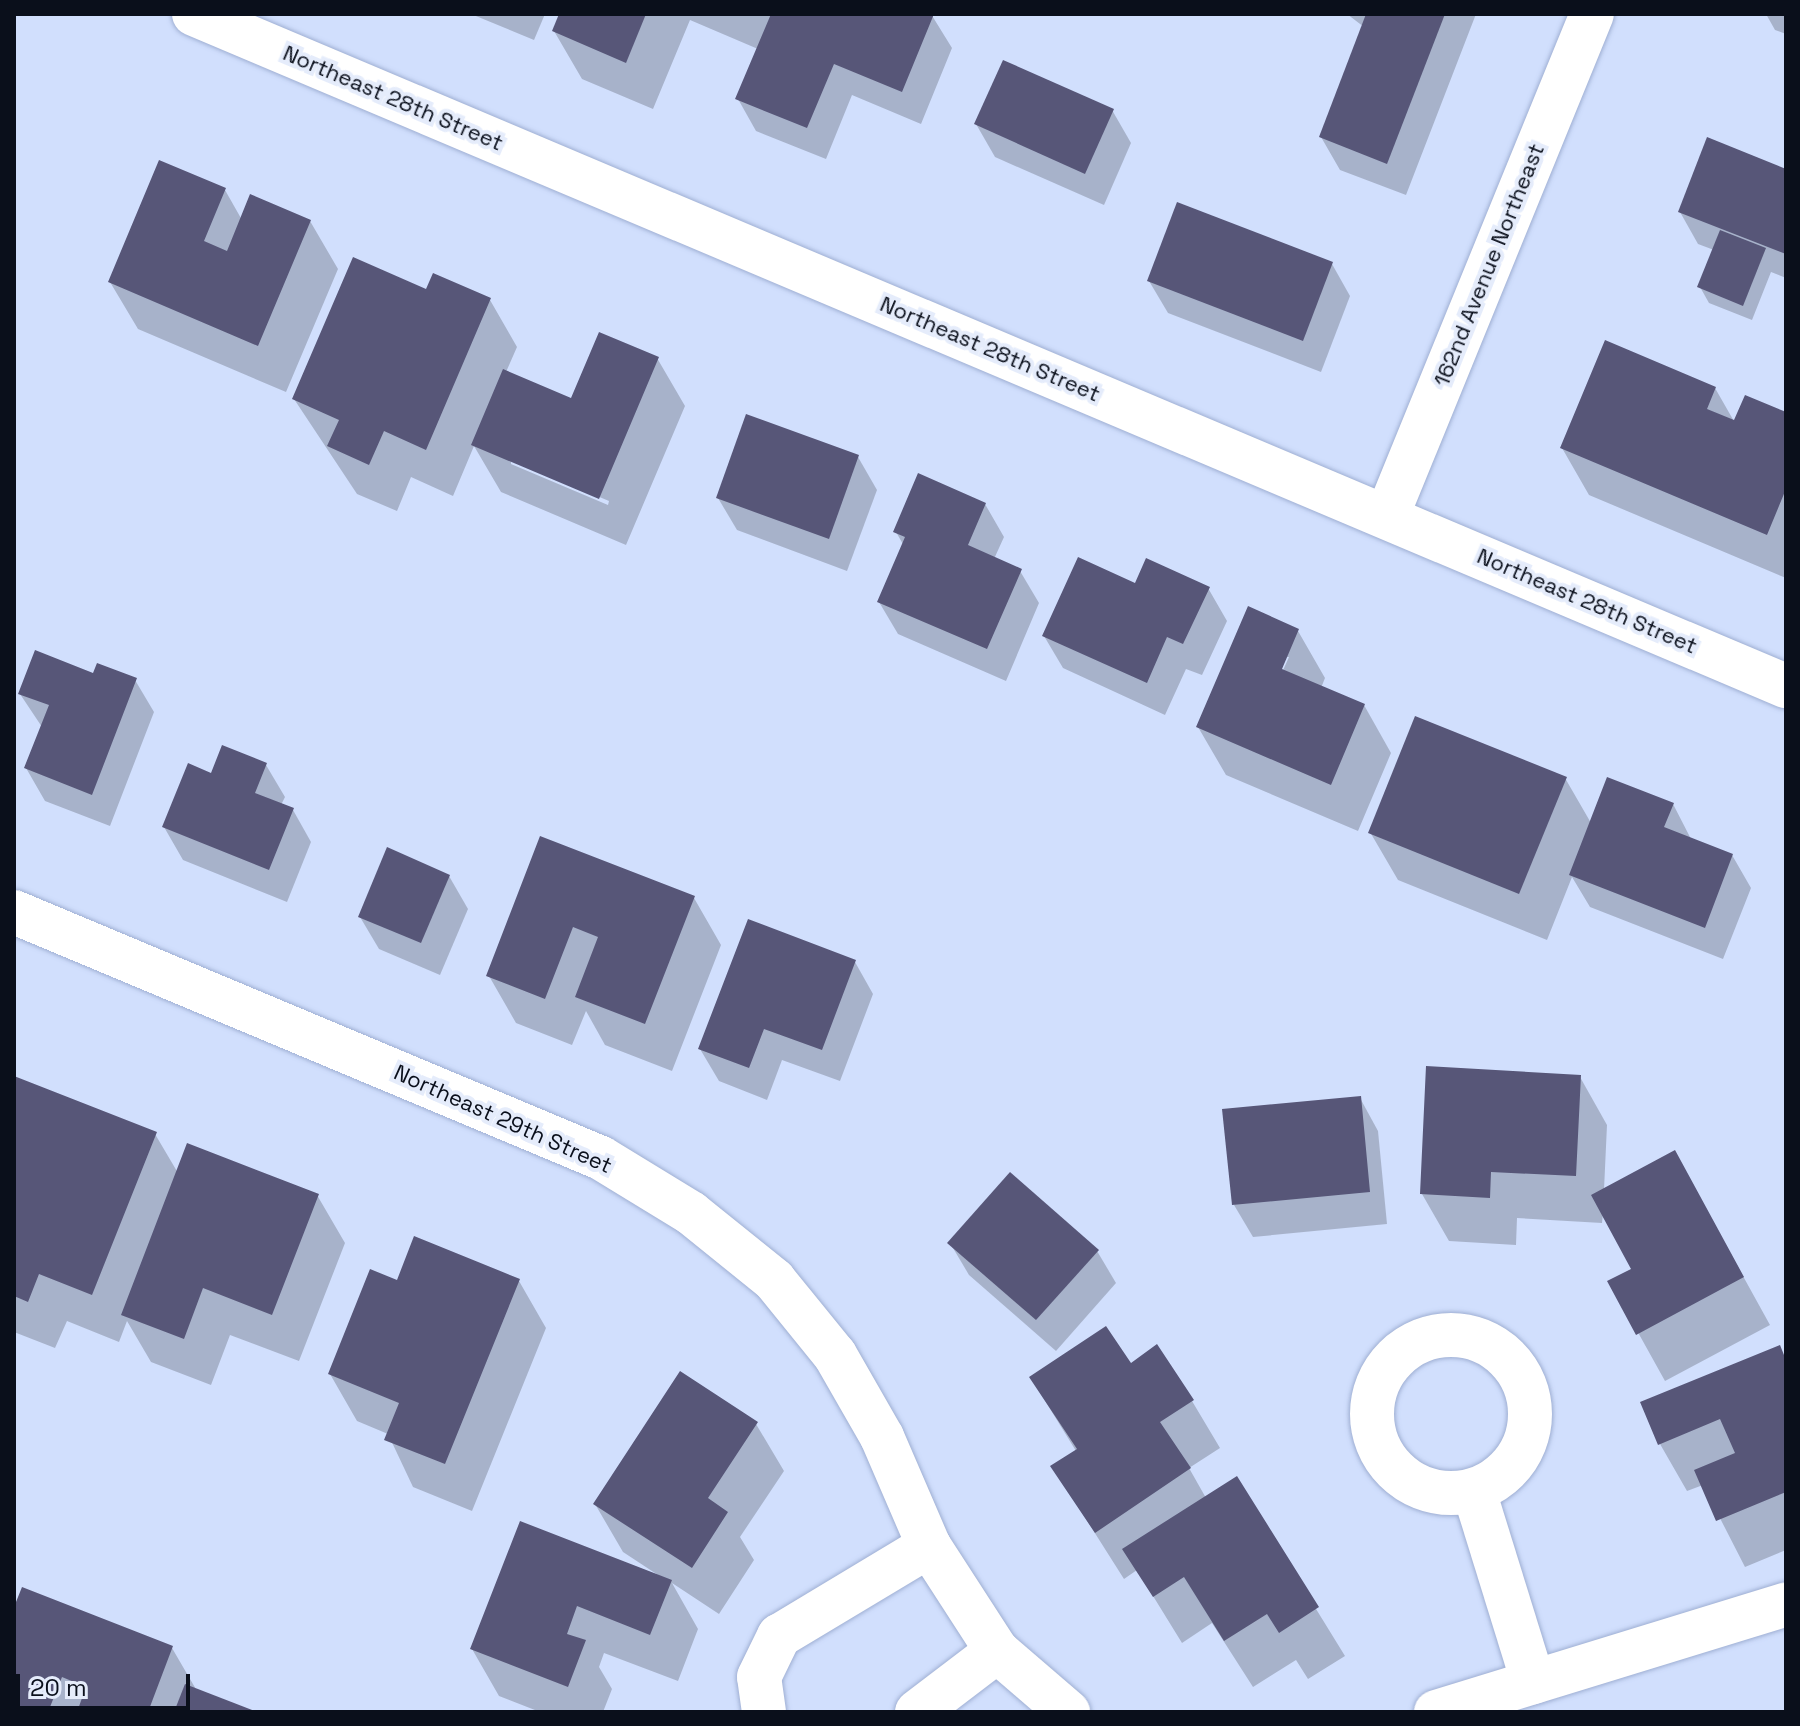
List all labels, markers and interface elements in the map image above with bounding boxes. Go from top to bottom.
street label: Northeast 28th Street [279,40,507,156]
street label: 162nd Avenue Northeast [1428,140,1550,390]
street label: Northeast 28th Street [876,291,1104,407]
street label: Northeast 28th Street [1473,543,1701,659]
street label: Northeast 29th Street [390,1059,616,1179]
scale bar [20,1658,194,1708]
text: 20 m [30,1672,87,1703]

